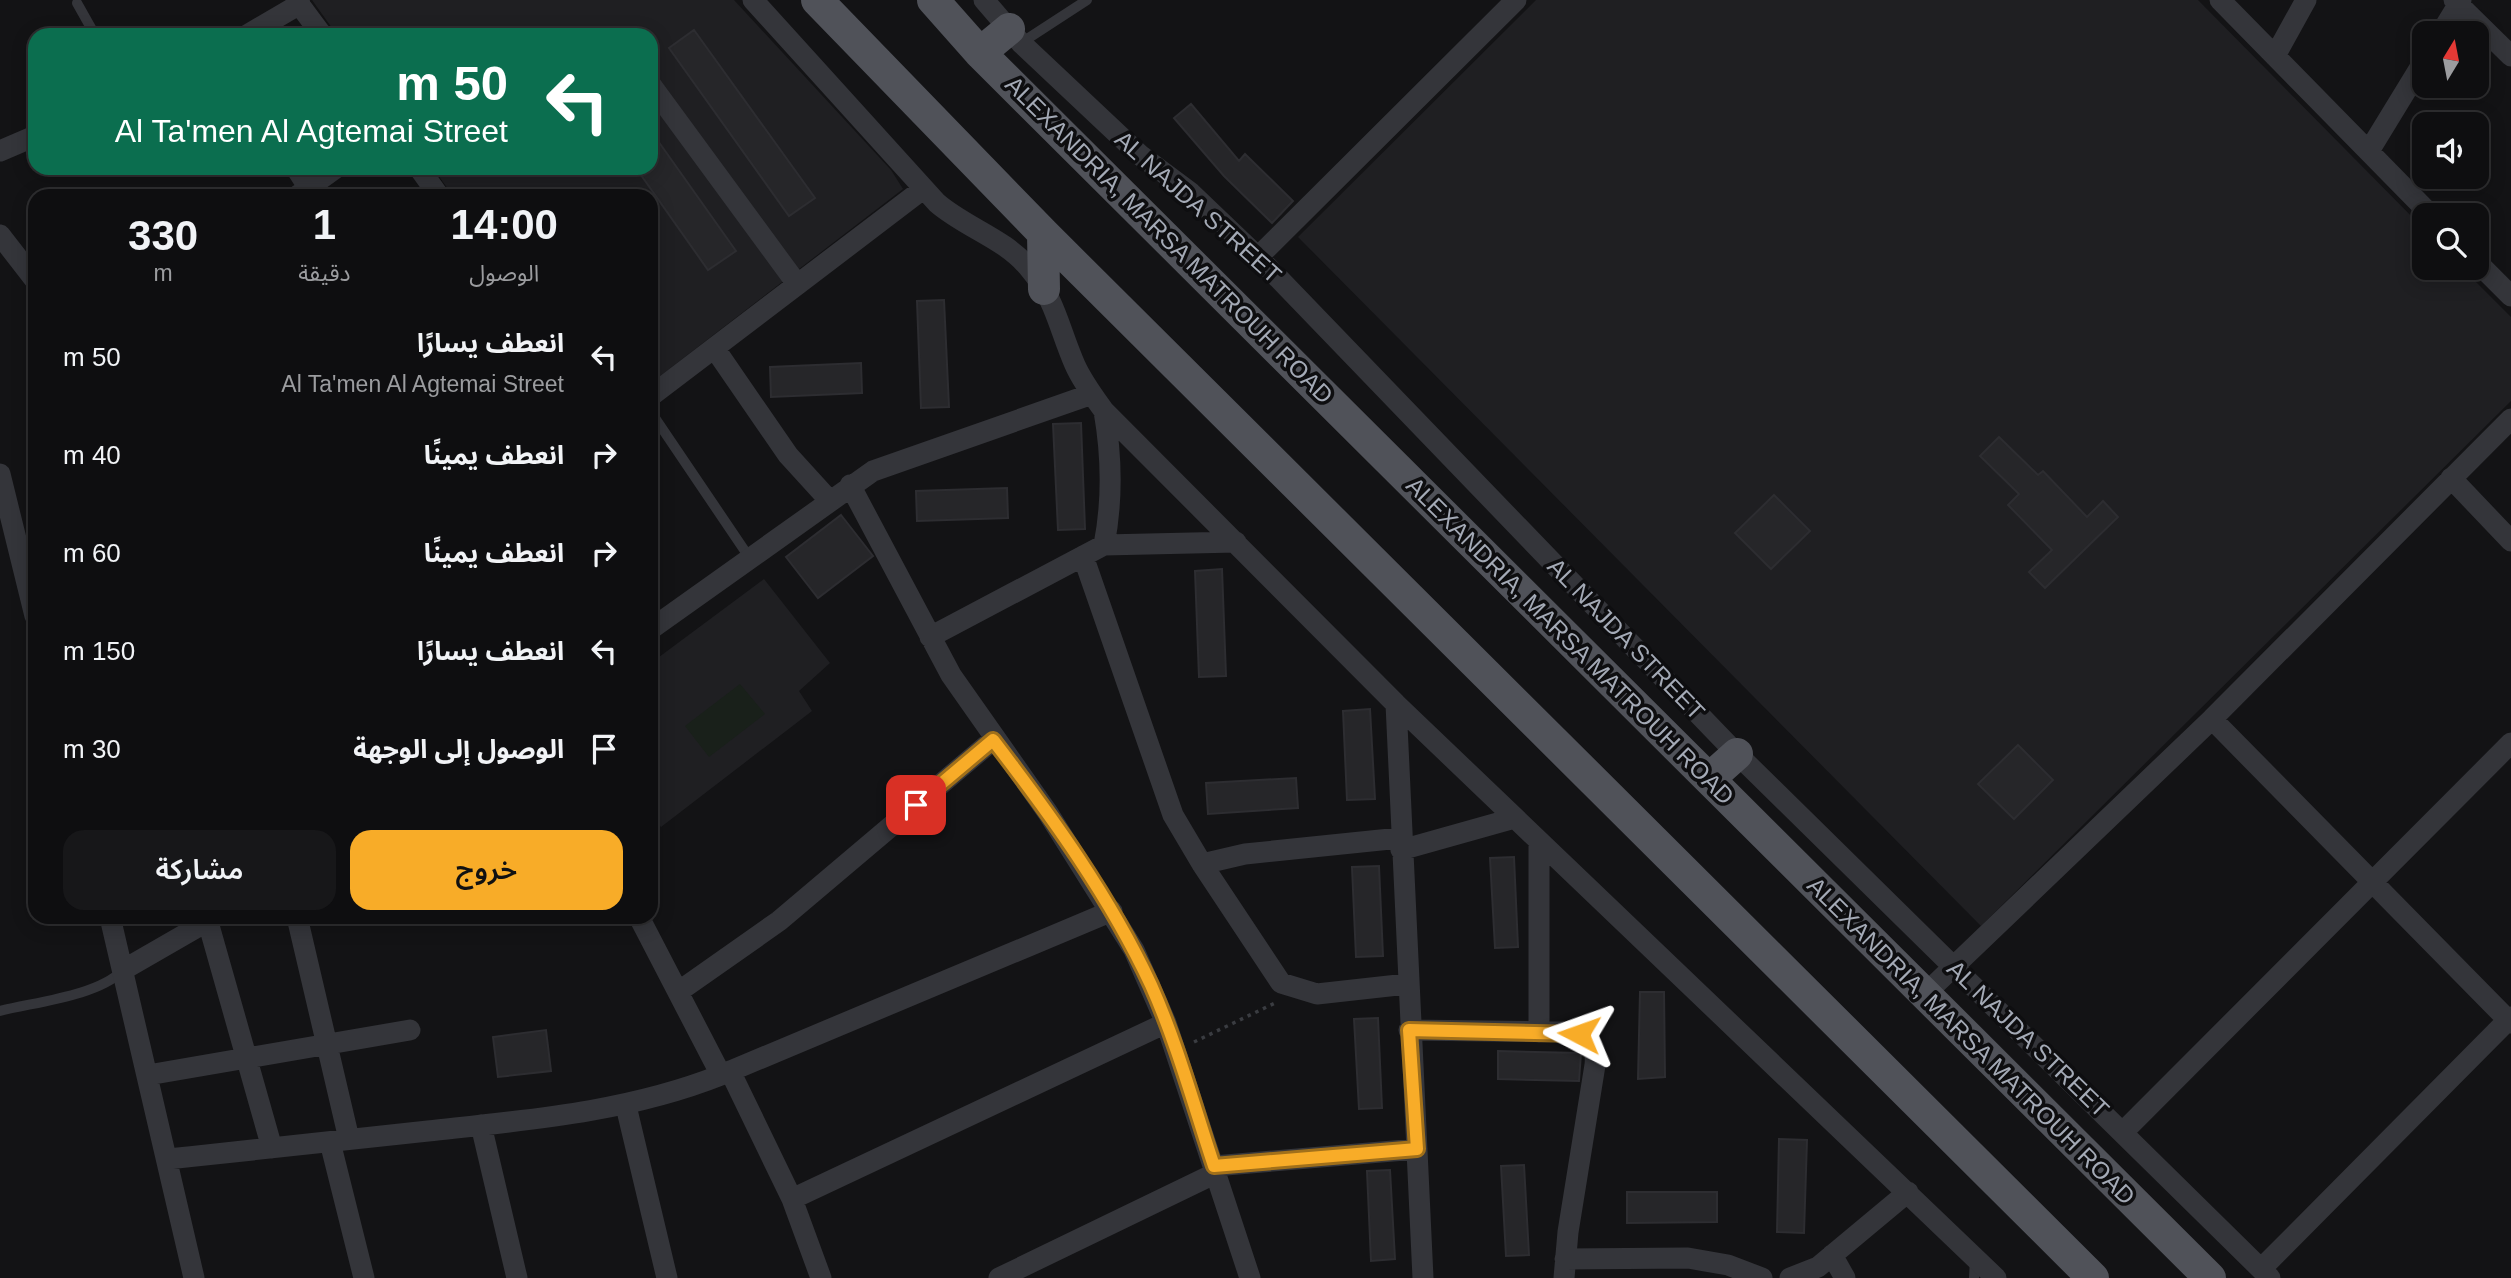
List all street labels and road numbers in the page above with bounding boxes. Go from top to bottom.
street label: ALEXANDRIA, MARSA MATROUH ROAD [1000,70,1339,409]
street label: AL NAJDA STREET [1110,125,1287,288]
street label: ALEXANDRIA, MARSA MATROUH ROAD [1401,471,1740,810]
street label: AL NAJDA STREET [1542,552,1711,725]
street label: ALEXANDRIA, MARSA MATROUH ROAD [1802,871,2141,1210]
street label: AL NAJDA STREET [1942,955,2115,1123]

